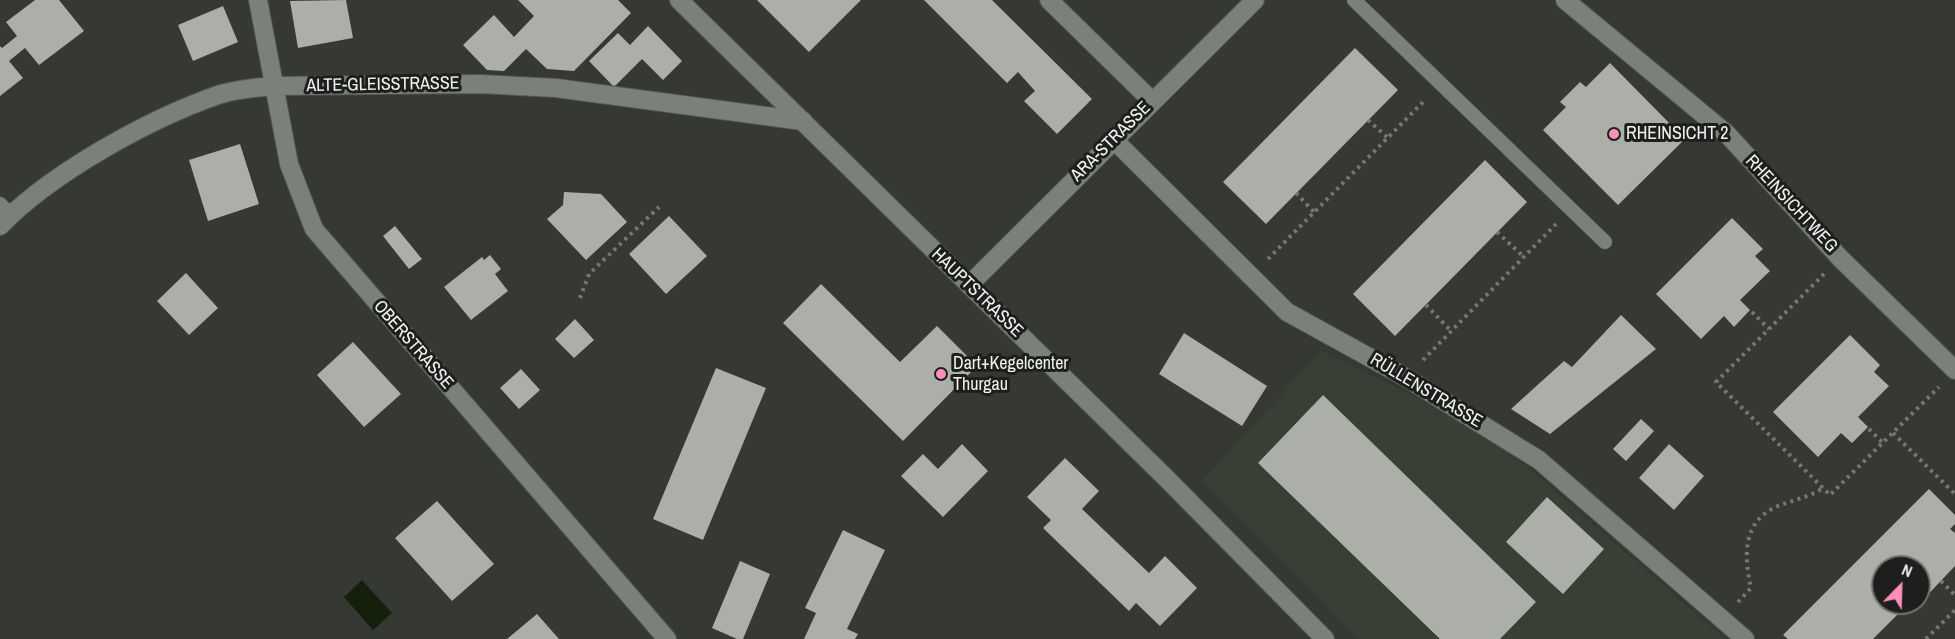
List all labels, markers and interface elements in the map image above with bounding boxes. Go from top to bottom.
street label: ALTE-GLEISSTRASSE [306,73,460,97]
street label: ARA-STRASSE [1067,98,1155,186]
place label: RHEINSICHT 2 [1626,123,1729,145]
marker: RHEINSICHT 2 [1607,127,1621,141]
street label: RHEINSICHTWEG [1740,151,1842,257]
street label: HAUPTSTRASSE [927,244,1027,342]
street label: OBERSTRASSE [369,296,457,394]
street label: RÜLLENSTRASSE [1366,349,1486,433]
place label: Dart+Kegelcenter Thurgau [953,353,1068,395]
marker: Dart+Kegelcenter Thurgau [934,367,948,381]
north arrow [1871,555,1931,615]
text: N [1899,558,1916,582]

